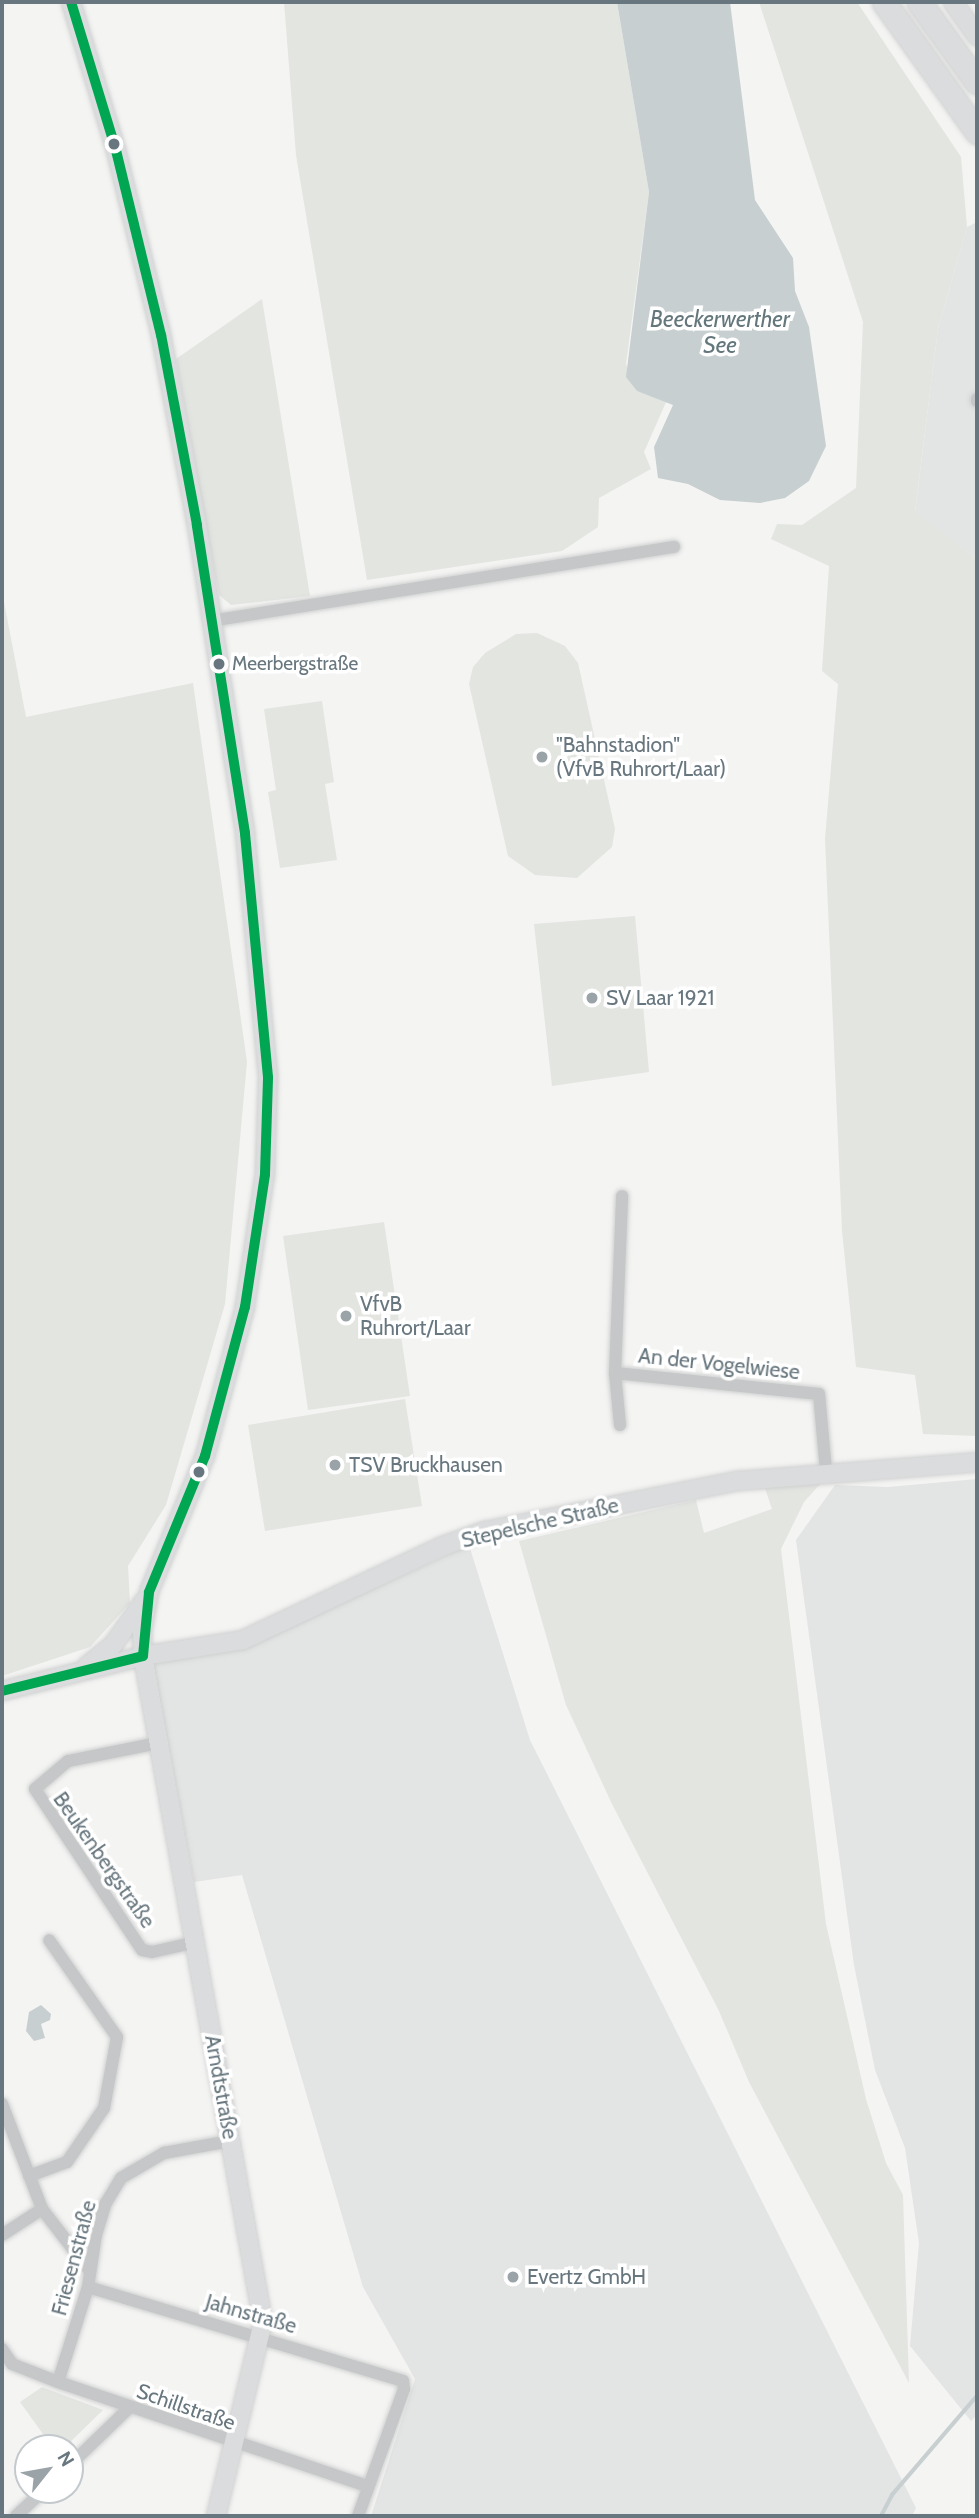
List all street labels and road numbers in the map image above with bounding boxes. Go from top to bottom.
street label: An der Vogelwiese [637,1343,801,1385]
street label: Stepelsche Straße [459,1493,621,1553]
street label: Beukenbergstraße [48,1787,160,1933]
street label: Arndtstraße [199,2033,243,2141]
street label: Friesenstraße [47,2198,101,2318]
street label: Jahnstraße [203,2289,299,2339]
street label: Schillstraße [133,2378,239,2436]

